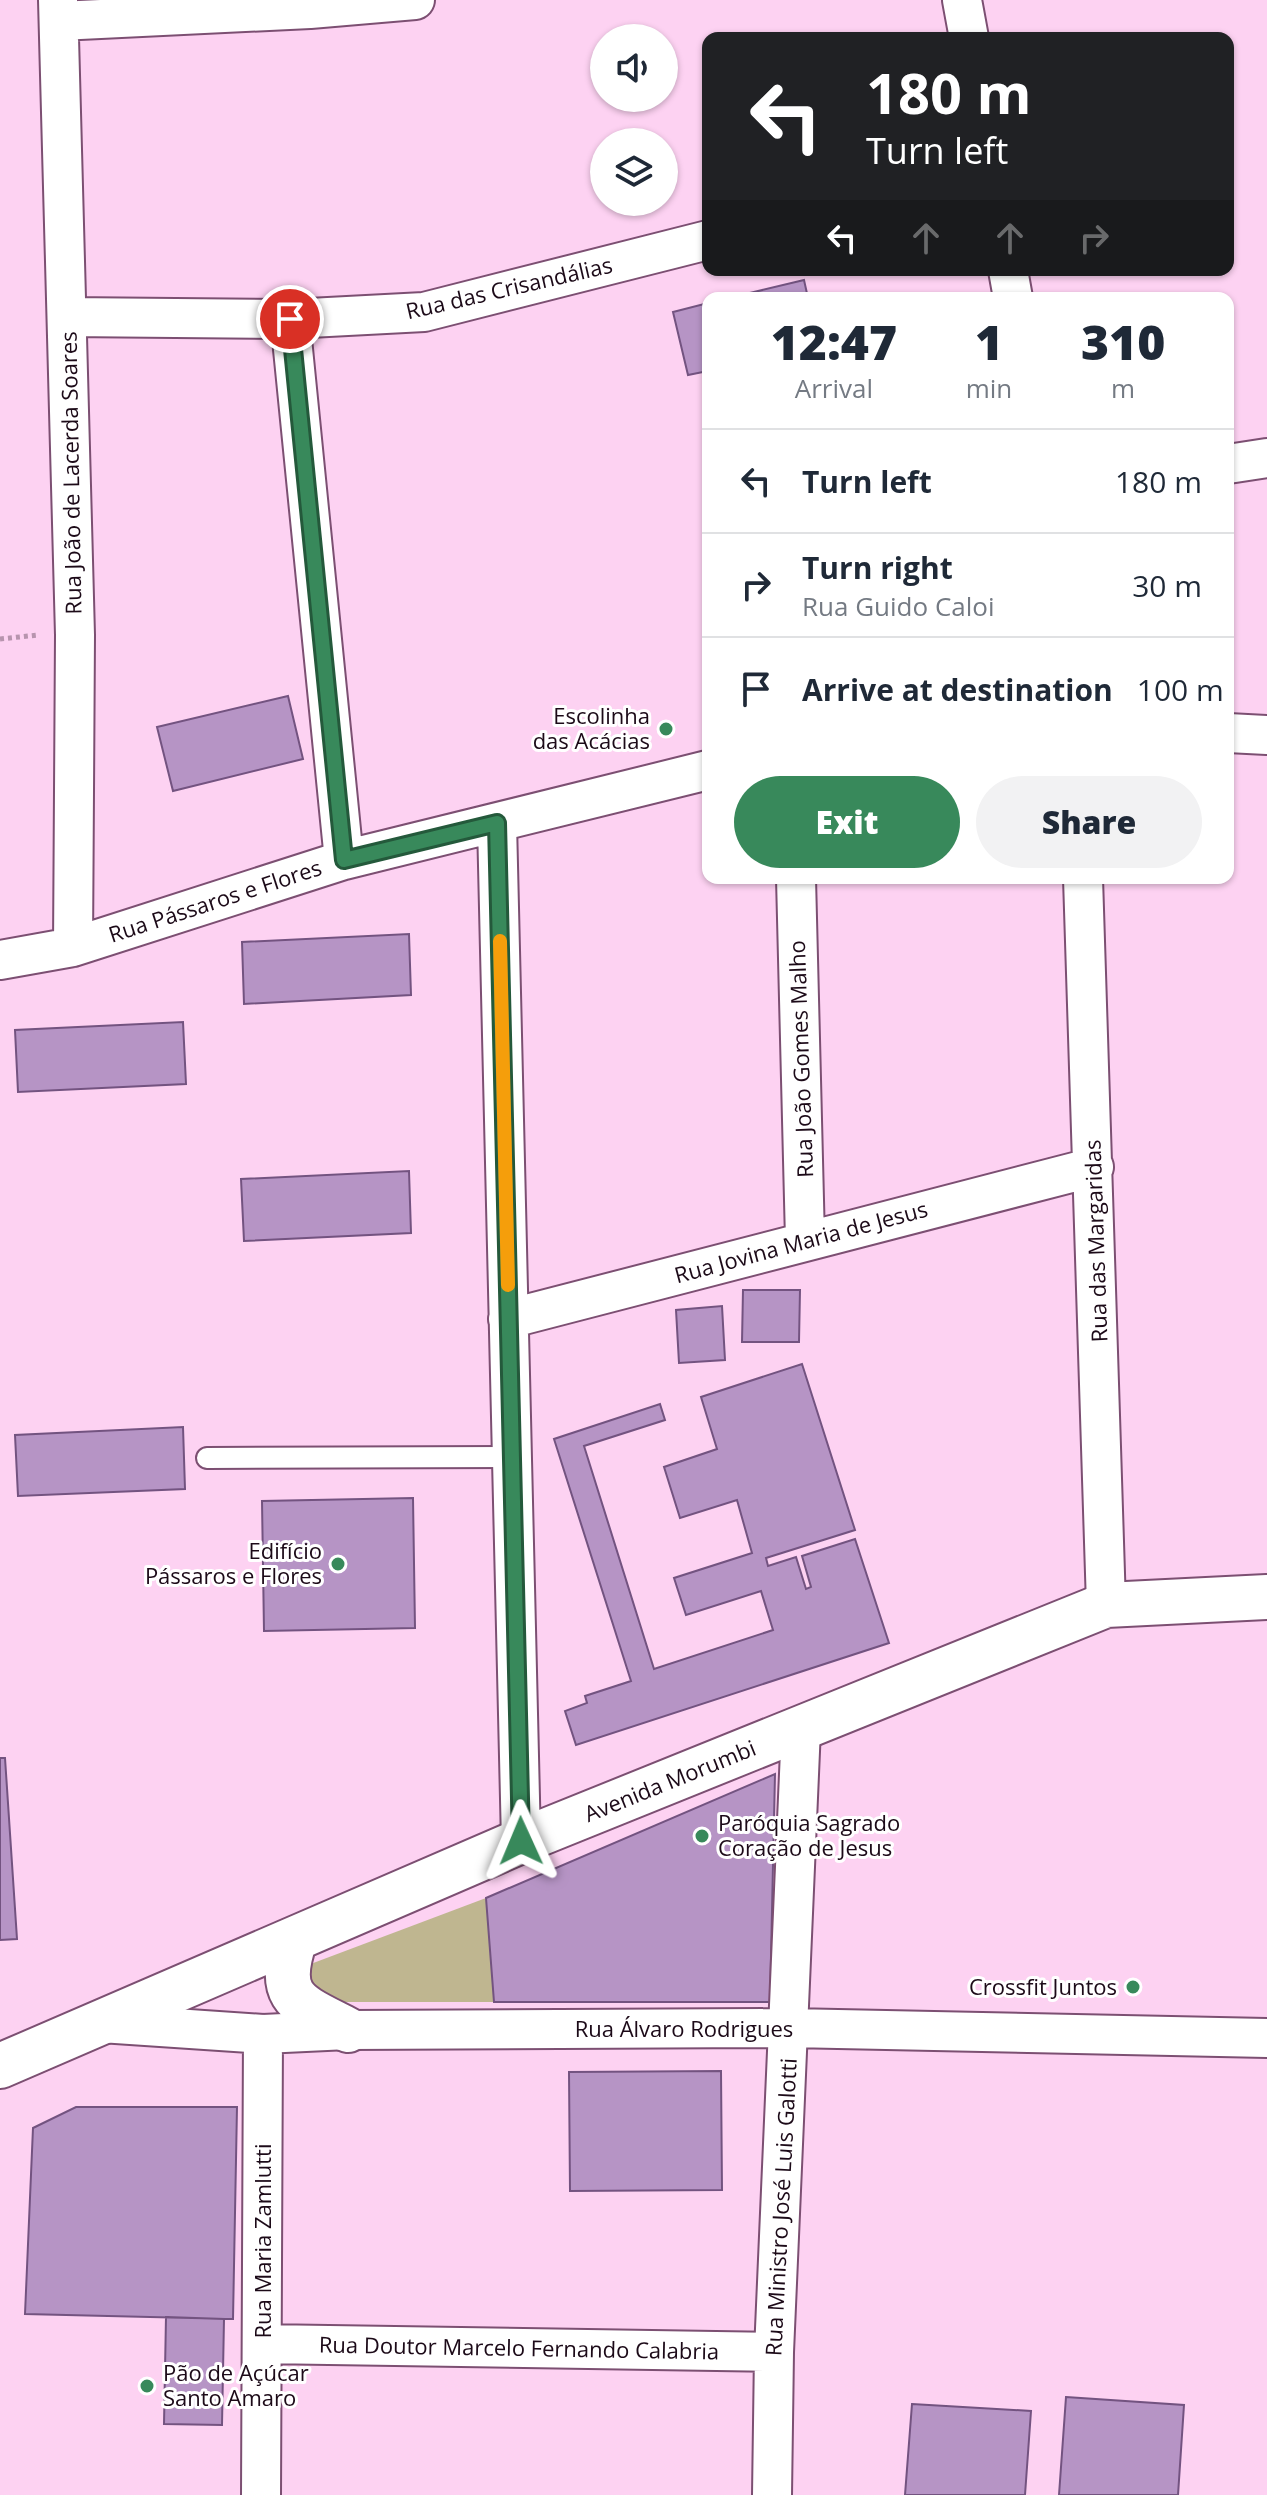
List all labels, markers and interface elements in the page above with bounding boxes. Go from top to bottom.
map controls [590,24,678,216]
button: sound [590,24,678,112]
text: 180 m [866,54,1032,130]
icon: left [734,64,838,168]
text: Turn left [866,126,1008,175]
button: layers [590,128,678,216]
icon: left [820,216,864,260]
icon: ahead [904,216,948,260]
icon: ahead [988,216,1032,260]
icon: right [1072,216,1116,260]
street label: Rua das Crisandálias [403,249,615,325]
pin [256,285,324,353]
icon: arrive [268,297,312,341]
text: 12:47 [771,309,897,374]
text: 1 [975,309,1003,374]
text: 310 [1081,309,1165,374]
street label: Rua João de Lacerda Soares [53,331,87,615]
text: Arrival [795,370,873,406]
text: min [966,370,1012,406]
text: m [1111,370,1135,406]
icon: left [734,459,778,503]
text: Turn left [802,461,932,502]
text: 180 m [1115,461,1202,502]
text: Turn right [802,547,953,588]
icon: right [734,563,778,607]
text: 30 m [1132,565,1202,606]
text: Rua Guido Caloi [802,588,995,624]
icon: arrive [734,667,778,711]
text: Arrive at destination [802,669,1113,710]
text: 100 m [1137,669,1224,710]
place label: Escolinha das Acácias [533,700,650,755]
marker: Escolinha das Acácias [657,720,675,738]
button: Exit [734,776,960,868]
button: Share [976,776,1202,868]
street label: Rua Pássaros e Flores [104,851,325,949]
street label: Rua João Gomes Malho [781,940,819,1178]
street label: Rua das Margaridas [1076,1139,1114,1343]
street label: Rua Jovina Maria de Jesus [671,1193,931,1289]
place label: Edifício Pássaros e Flores [145,1535,322,1590]
marker: Edifício Pássaros e Flores [329,1555,347,1573]
street label: Avenida Morumbi [579,1732,760,1828]
position arrow [479,1799,563,1883]
place label: Paróquia Sagrado Coração de Jesus [718,1807,900,1862]
marker: Paróquia Sagrado Coração de Jesus [693,1827,711,1845]
place label: Crossfit Juntos [969,1971,1117,2001]
marker: Crossfit Juntos [1124,1978,1142,1996]
street label: Rua Álvaro Rodrigues [575,2013,793,2043]
street label: Rua Ministro José Luis Galotti [757,2057,803,2357]
street label: Rua Maria Zamlutti [247,2144,277,2338]
street label: Rua Doutor Marcelo Fernando Calabria [319,2329,719,2365]
place label: Pão de Açúcar Santo Amaro [163,2357,309,2412]
marker: Pão de Açúcar Santo Amaro [138,2377,156,2395]

